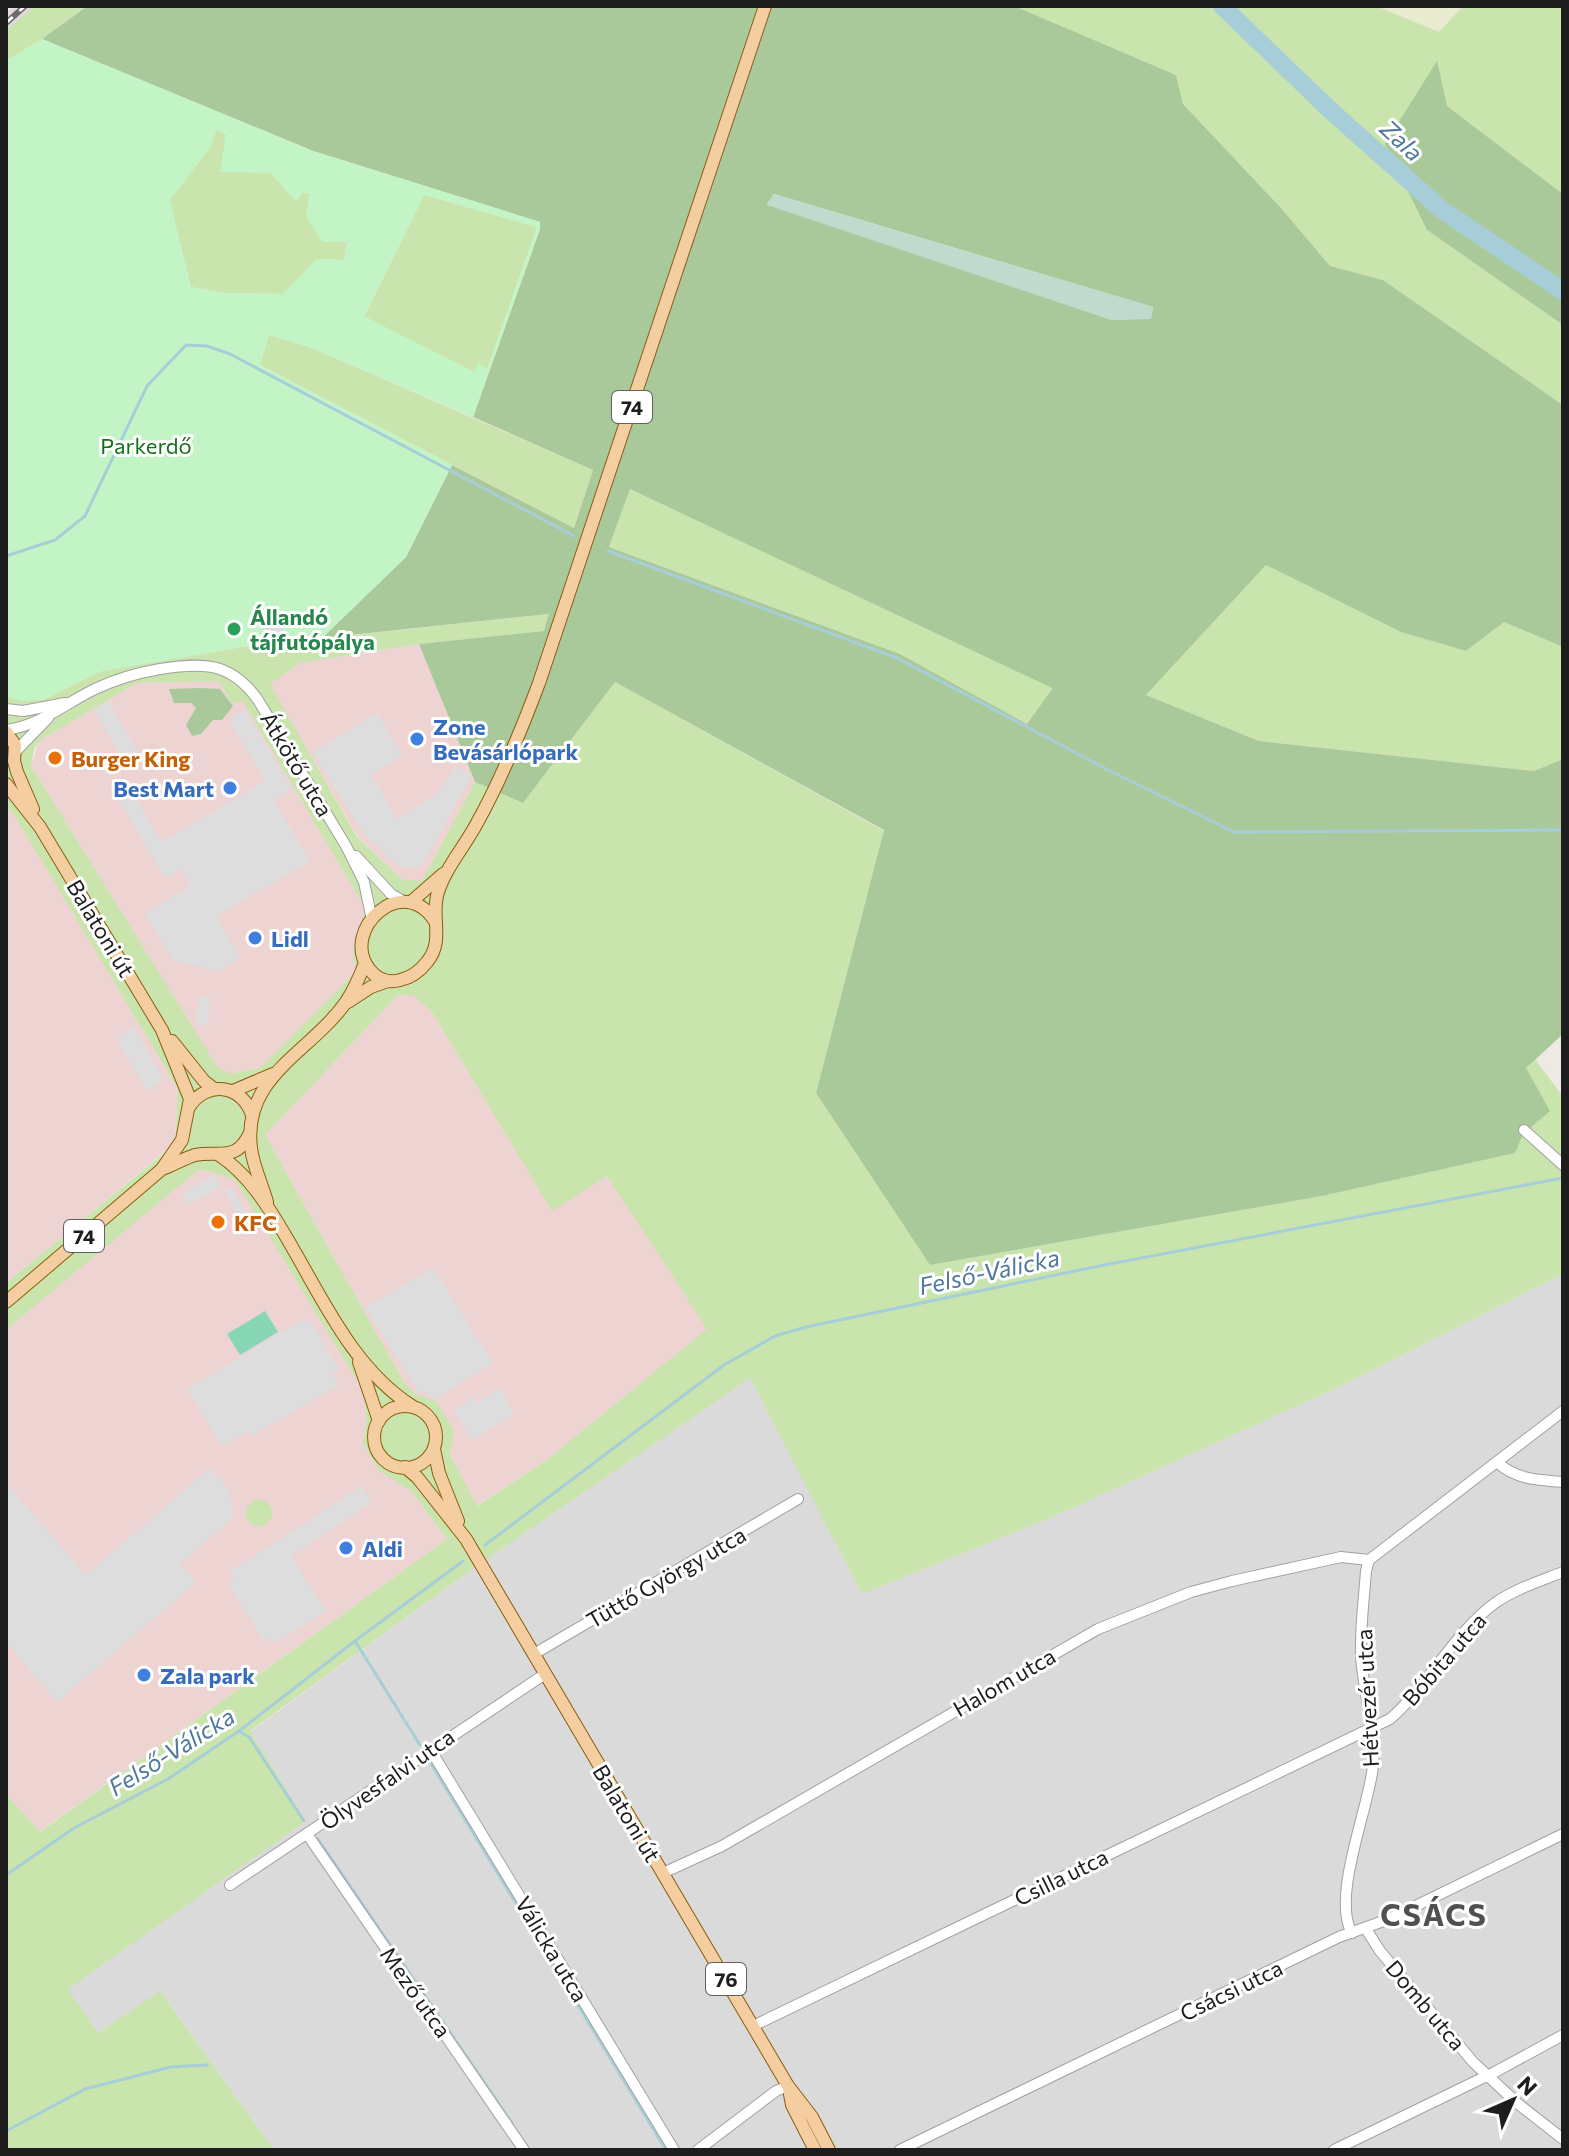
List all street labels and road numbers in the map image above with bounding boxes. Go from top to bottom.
road number: 74 [612,391,652,423]
street label: Átkötő utca [255,707,339,821]
street label: Balatoni út [61,875,141,981]
road number: 74 [64,1220,104,1252]
street label: Tüttő György utca [582,1520,750,1634]
street label: Bóbita utca [1396,1607,1492,1711]
street label: Hétvezér utca [1350,1628,1384,1768]
street label: Halom utca [948,1642,1060,1722]
street label: Ölyvesfalvi utca [315,1723,459,1835]
street label: Balatoni út [587,1760,667,1866]
street label: Csilla utca [1010,1843,1112,1911]
street label: Válicka utca [510,1891,594,2007]
street label: Mező utca [375,1941,457,2043]
street label: Csácsi utca [1175,1954,1287,2026]
street label: Domb utca [1381,1954,1471,2056]
road number: 76 [706,1963,746,1995]

